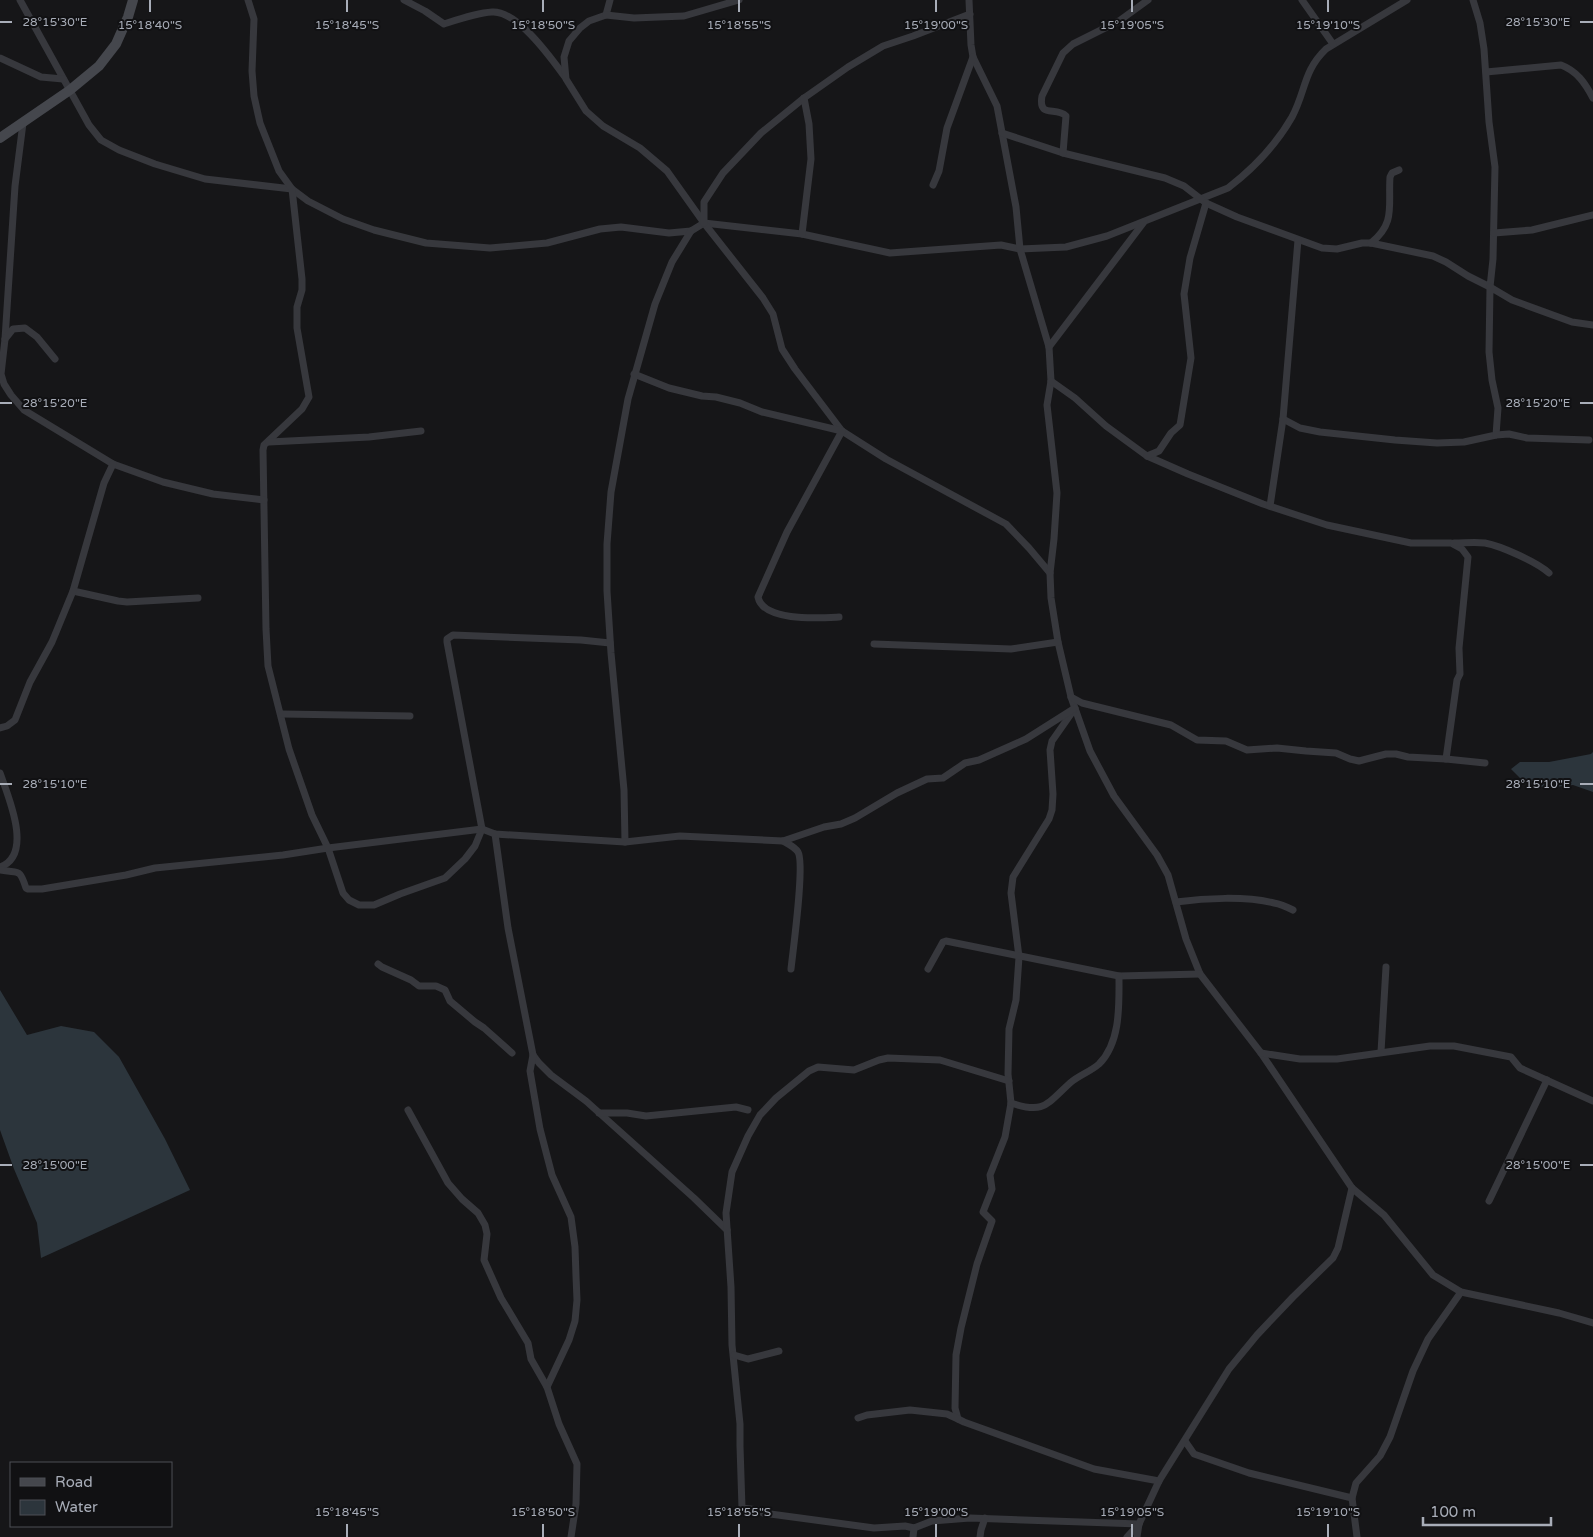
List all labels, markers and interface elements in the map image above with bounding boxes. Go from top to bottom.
text: 28°15'30"E [22,15,88,29]
text: 28°15'30"E [1505,15,1571,29]
text: 15°18'40"S [118,18,182,32]
text: 15°18'45"S [315,18,379,32]
text: 15°18'50"S [511,18,575,32]
text: 15°18'55"S [707,18,771,32]
text: 15°19'00"S [904,18,968,32]
text: 15°19'05"S [1100,18,1164,32]
text: 15°19'10"S [1296,18,1360,32]
text: 28°15'20"E [22,396,88,410]
text: 28°15'20"E [1505,396,1571,410]
text: 28°15'10"E [22,777,88,791]
text: 28°15'10"E [1505,777,1571,791]
text: 28°15'00"E [22,1158,88,1172]
text: 28°15'00"E [1505,1158,1571,1172]
legend [10,1462,172,1527]
text: Road [55,1473,93,1491]
scale bar [1423,1494,1550,1526]
text: Water [55,1498,98,1516]
text: 100 m [1430,1503,1476,1521]
text: 15°18'45"S [315,1505,379,1519]
text: 15°18'50"S [511,1505,575,1519]
text: 15°18'55"S [707,1505,771,1519]
text: 15°19'00"S [904,1505,968,1519]
text: 15°19'05"S [1100,1505,1164,1519]
text: 15°19'10"S [1296,1505,1360,1519]

